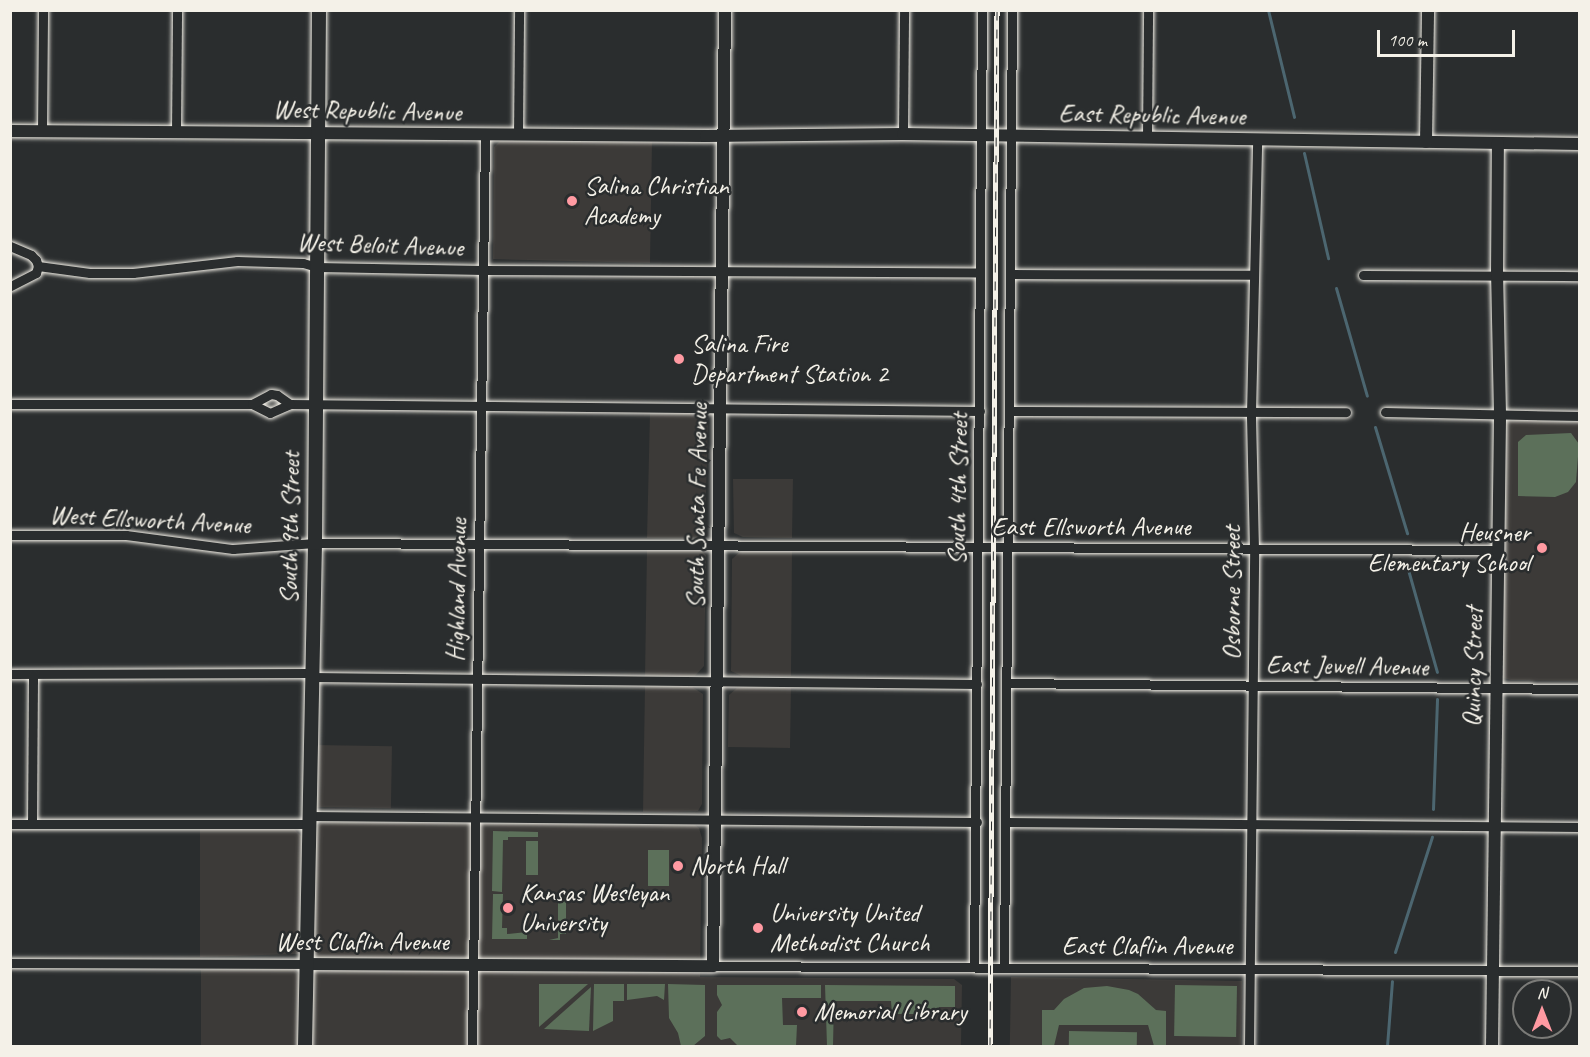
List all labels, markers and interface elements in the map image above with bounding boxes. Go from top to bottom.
scale bar [1380,18,1518,56]
text: 100 m [1388,29,1427,51]
street label: West Republic Avenue [272,94,462,128]
street label: East Republic Avenue [1059,98,1245,132]
place label: Salina Christian Academy [584,170,729,231]
marker: Salina Christian Academy [565,194,579,208]
street label: West Beloit Avenue [296,227,464,263]
place label: Salina Fire Department Station 2 [691,328,888,390]
marker: Salina Fire Department Station 2 [672,352,686,366]
street label: South Santa Fe Avenue [680,403,714,609]
street label: South 4th Street [941,412,975,566]
street label: South 9th Street [273,451,307,605]
street label: West Ellsworth Avenue [49,499,251,541]
street label: East Ellsworth Avenue [992,511,1190,543]
place label: Heusner Elementary School [1368,517,1530,578]
street label: Highland Avenue [440,518,474,662]
street label: Osborne Street [1216,526,1248,660]
marker: Heusner Elementary School [1535,541,1549,555]
street label: Quincy Street [1456,607,1490,727]
street label: East Jewell Avenue [1266,649,1428,683]
place label: North Hall [690,850,786,882]
marker: North Hall [671,859,685,873]
place label: Kansas Wesleyan University [520,877,670,939]
place label: University United Methodist Church [770,897,931,958]
marker: Kansas Wesleyan University [501,901,515,915]
marker: University United Methodist Church [751,921,765,935]
street label: West Claflin Avenue [275,926,449,958]
street label: East Claflin Avenue [1061,930,1233,962]
north arrow [1512,979,1572,1039]
text: N [1537,983,1547,1003]
place label: Memorial Library [814,996,967,1028]
marker: Memorial Library [795,1005,809,1019]

